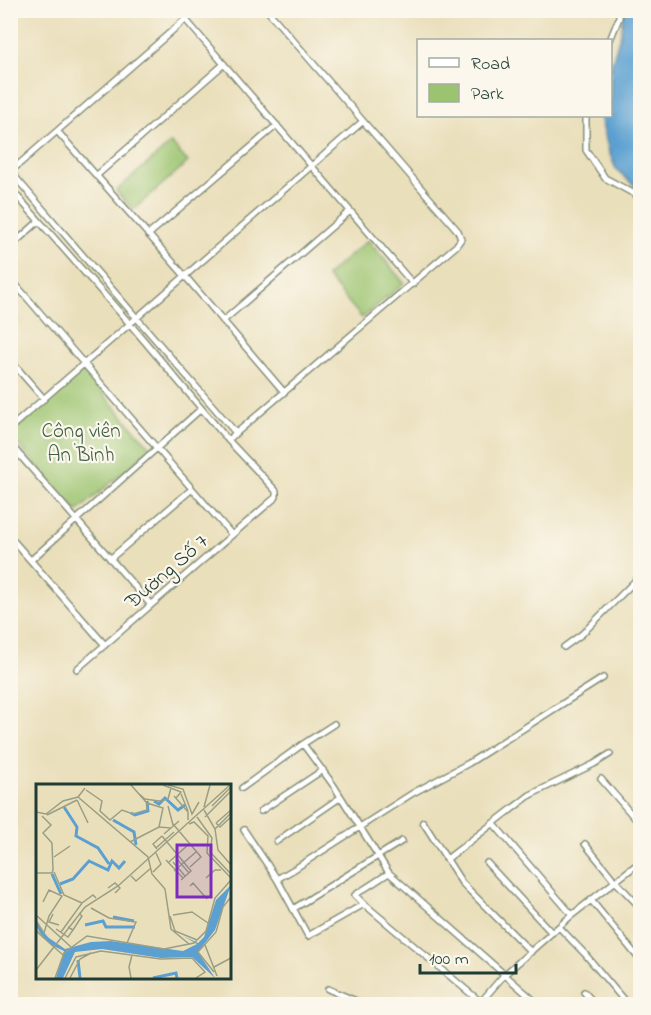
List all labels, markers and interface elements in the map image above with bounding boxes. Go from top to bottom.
legend [417,39,612,117]
text: Road [471,52,510,78]
text: Park [471,82,504,108]
park label: Công viên An Bình [41,417,121,471]
street label: Đường Số 7 [118,528,217,619]
inset map [36,784,231,979]
scale bar [420,937,516,975]
text: 100 m [429,947,469,973]

